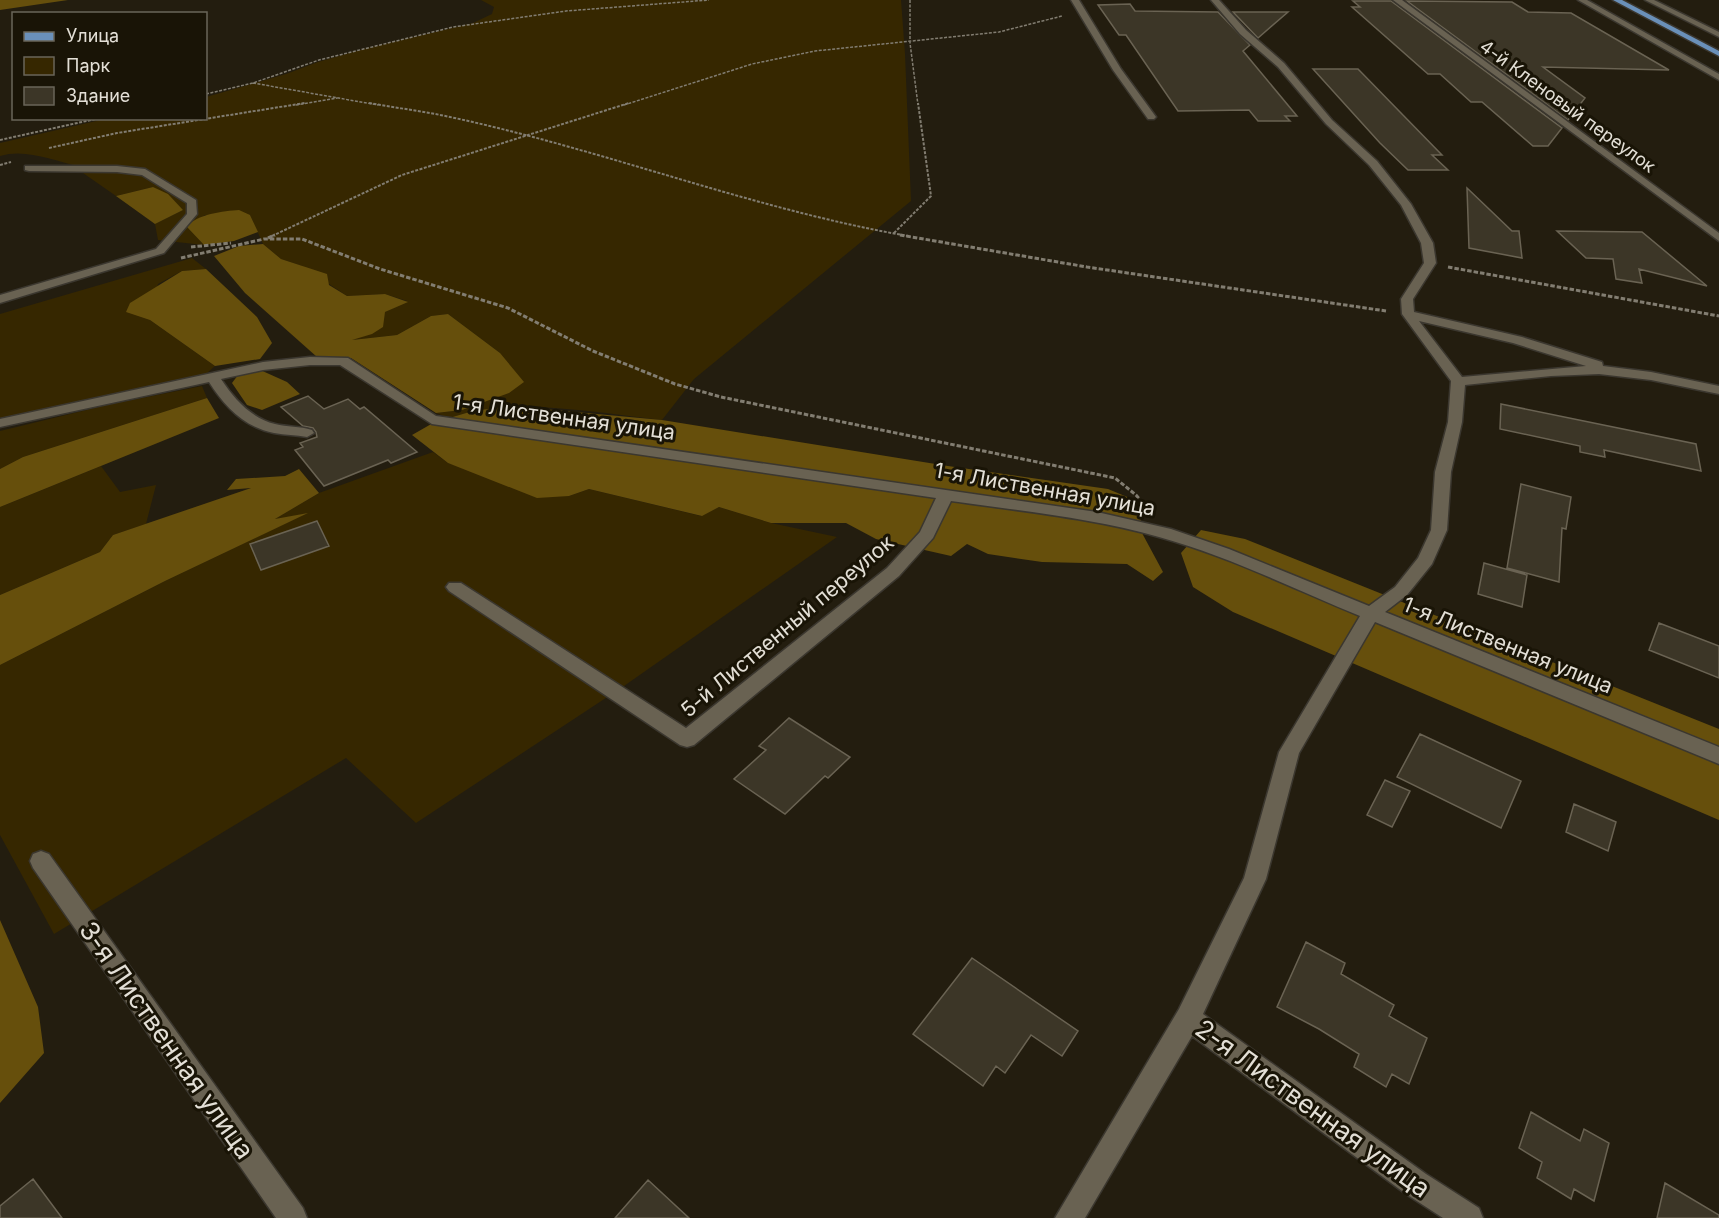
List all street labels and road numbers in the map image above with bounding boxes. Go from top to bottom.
street label: 4-й Кленовый переулок [1476,35,1660,177]
street label: 1-я Лиственная улица [451,389,677,445]
street label: 1-я Лиственная улица [933,457,1157,521]
street label: 5-й Лиственный переулок [676,529,899,722]
street label: 1-я Лиственная улица [1400,591,1616,699]
street label: 3-я Лиственная улица [73,915,261,1165]
street label: 2-я Лиственная улица [1190,1012,1436,1204]

